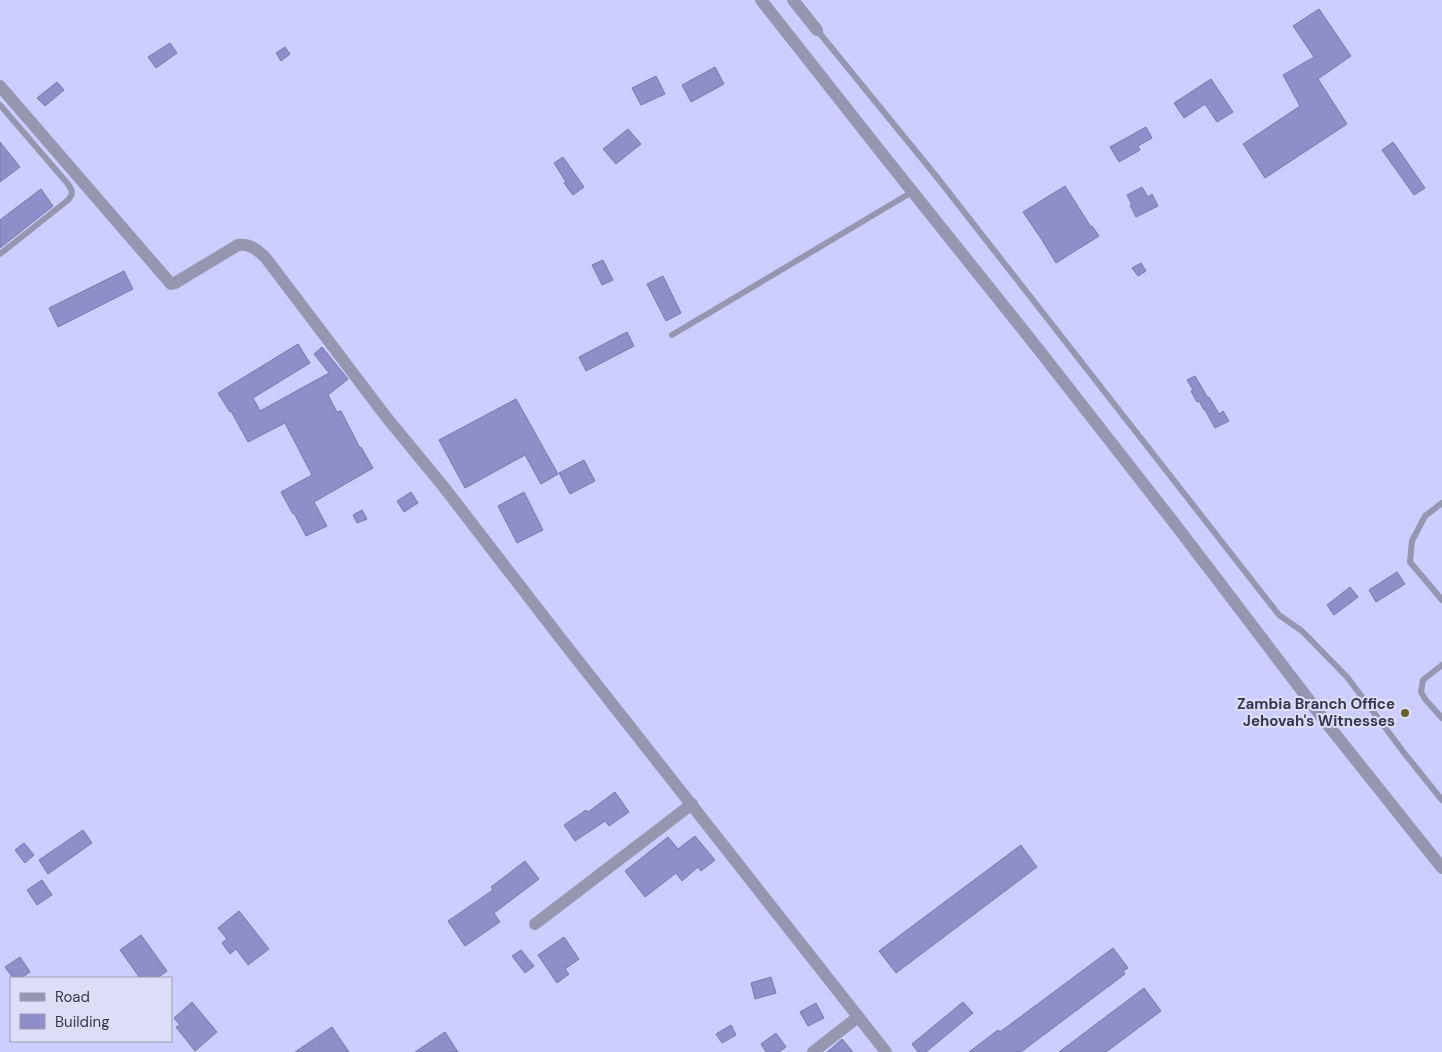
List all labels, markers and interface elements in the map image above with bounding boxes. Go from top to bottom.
place label: Zambia Branch Office Jehovah's Witnesses [1237,694,1395,731]
marker: Zambia Branch Office Jehovah's Witnesses [1399,707,1411,719]
legend [10,977,172,1042]
text: Road [55,987,90,1007]
text: Building [55,1012,110,1032]

